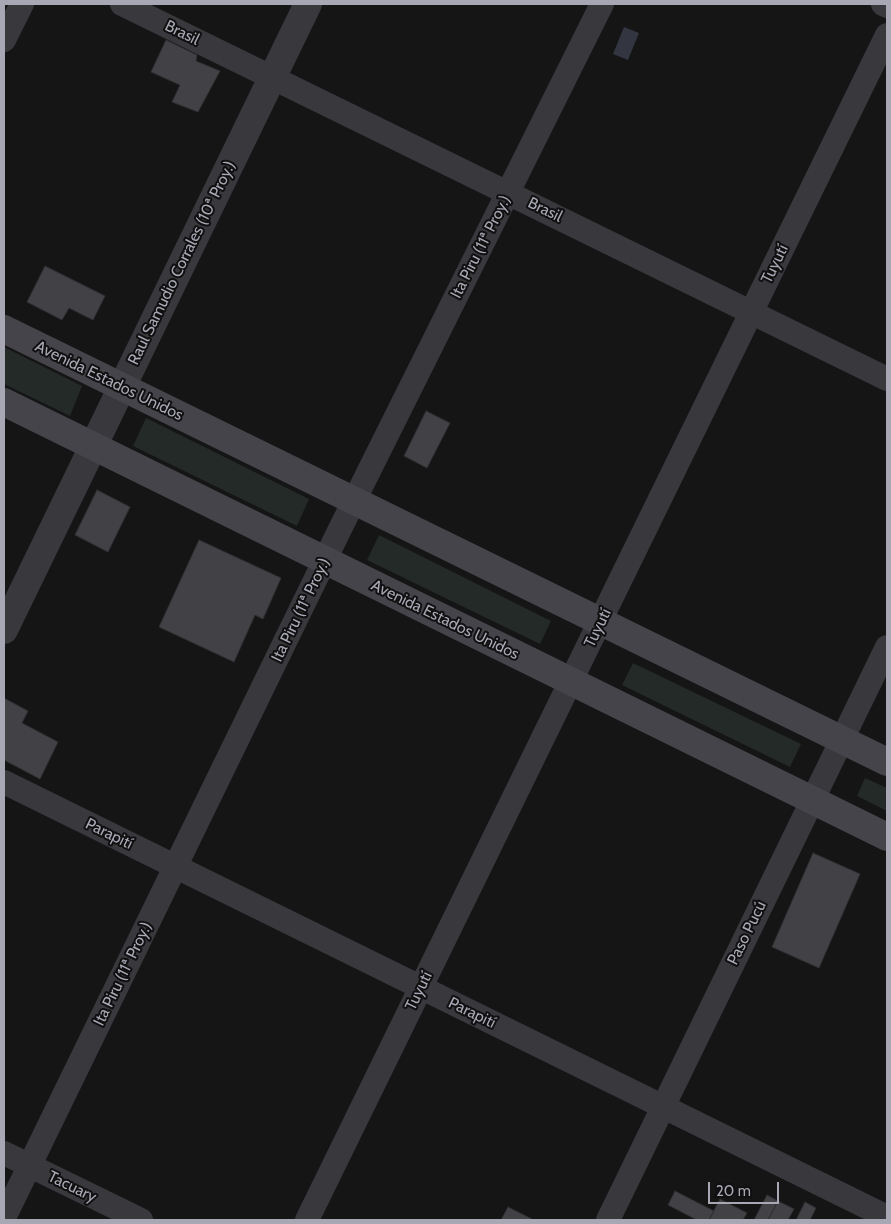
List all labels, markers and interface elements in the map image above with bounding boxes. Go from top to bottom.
street label: Brasil [162,17,202,49]
street label: Raul Samudio Corrales (10ª Proy.) [124,158,240,368]
street label: Ita Piru (11ª Proy.) [447,192,515,302]
street label: Brasil [525,194,565,226]
street label: Tuyutí [757,241,793,287]
street label: Avenida Estados Unidos [32,337,186,425]
street label: Ita Piru (11ª Proy.) [268,555,334,665]
street label: Avenida Estados Unidos [368,576,522,664]
street label: Tuyutí [580,605,616,651]
street label: Parapití [82,814,136,854]
street label: Paso Pucú [723,898,771,968]
street label: Ita Piru (11ª Proy.) [90,919,156,1029]
street label: Tuyutí [401,968,437,1014]
street label: Parapití [445,993,499,1033]
street label: Tacuary [45,1167,99,1207]
scale bar [711,1172,782,1204]
text: 20 m [716,1182,751,1200]

